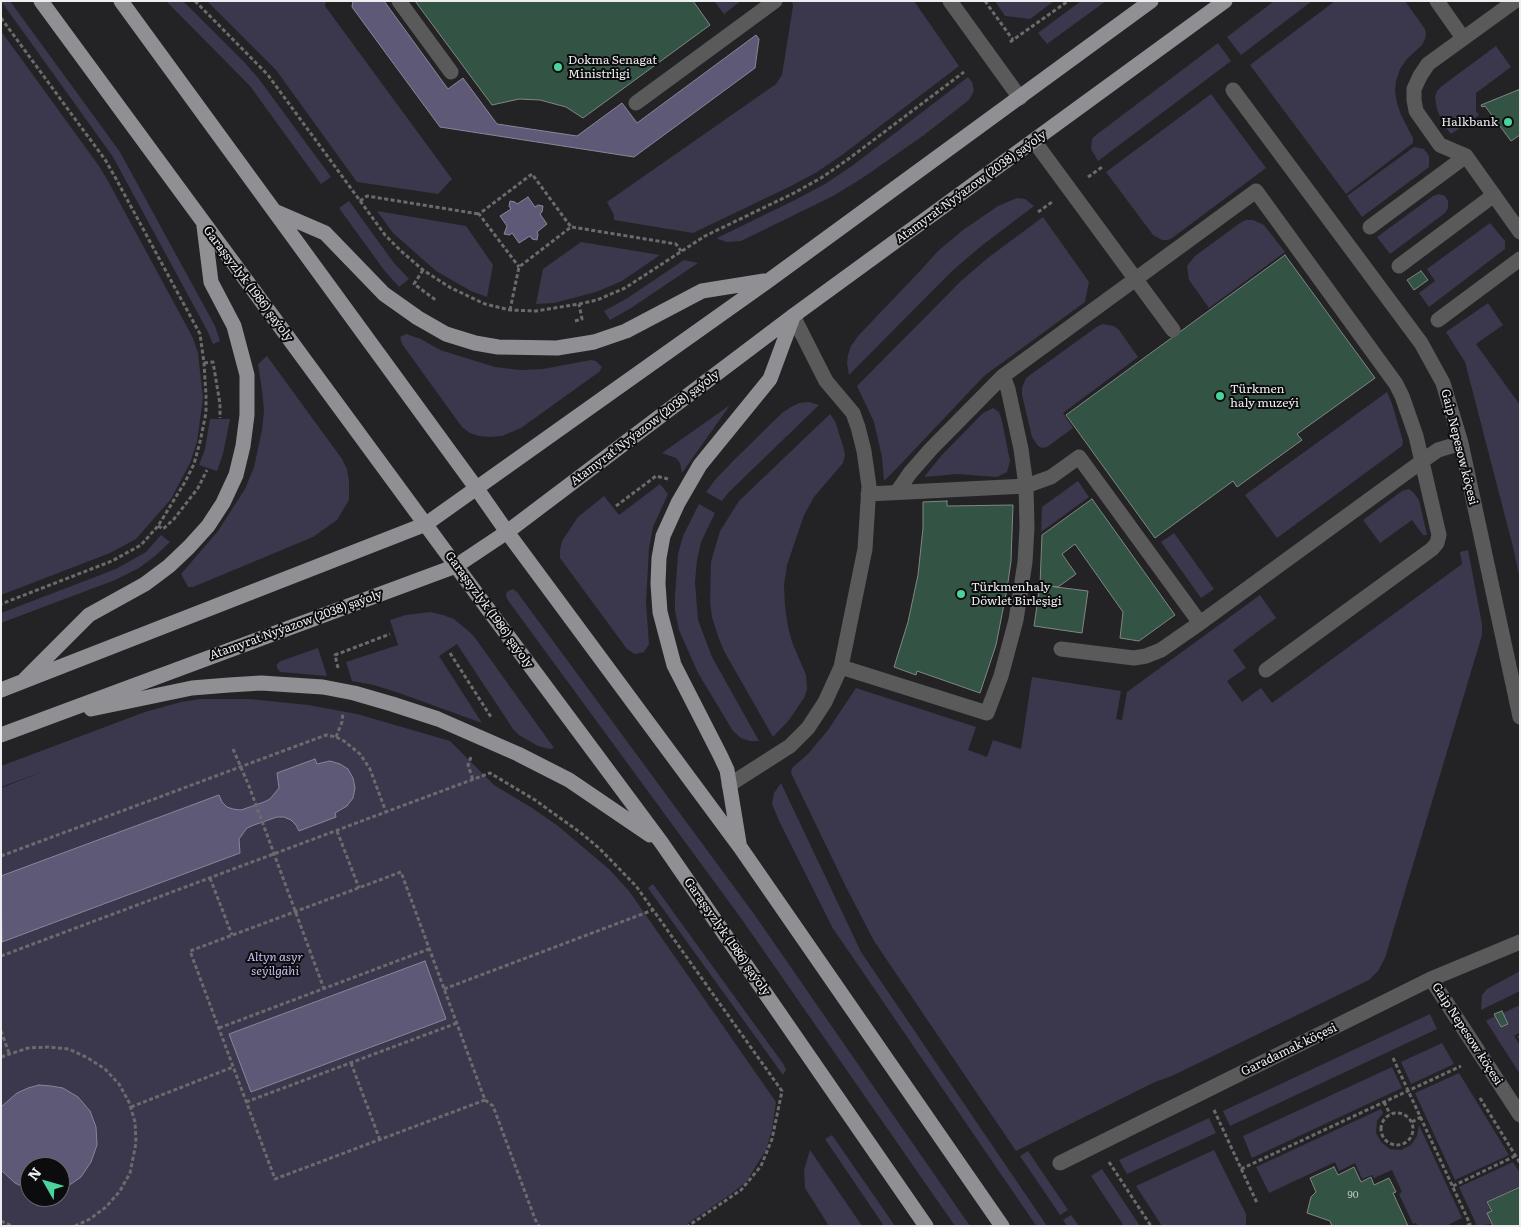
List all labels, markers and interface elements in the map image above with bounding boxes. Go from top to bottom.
place label: Dokma Senagat Ministrligi [568,53,657,81]
marker: Dokma Senagat Ministrligi [552,61,564,73]
place label: Halkbank [1441,115,1498,129]
marker: Halkbank [1502,116,1514,128]
street label: Atamyrat Nyýazow (2038) şaýoly [893,127,1049,247]
street label: Garaşsyzlyk (1986) şaýoly [200,224,296,344]
street label: Atamyrat Nyýazow (2038) şaýoly [568,367,722,489]
place label: Türkmen haly muzeýi [1230,382,1299,410]
street label: Gaip Nepesow köçesi [1438,388,1480,506]
marker: Türkmen haly muzeýi [1214,390,1226,402]
street label: Garaşsyzlyk (1986) şaýoly [442,549,536,671]
place label: Türkmenhaly Döwlet Birleşigi [971,580,1062,608]
street label: Atamyrat Nyýazow (2038) şaýoly [208,587,384,663]
marker: Türkmenhaly Döwlet Birleşigi [955,588,967,600]
street label: Garaşsyzlyk (1986) şaýoly [681,875,773,999]
park label: Altyn asyr seýilgähi [247,950,303,978]
street label: Gaip Nepesow köçesi [1429,980,1505,1088]
street label: Garadamak köçesi [1239,1021,1339,1079]
north arrow [20,1157,70,1207]
text: N [22,1163,45,1184]
house number: 90 [1347,1189,1359,1201]

